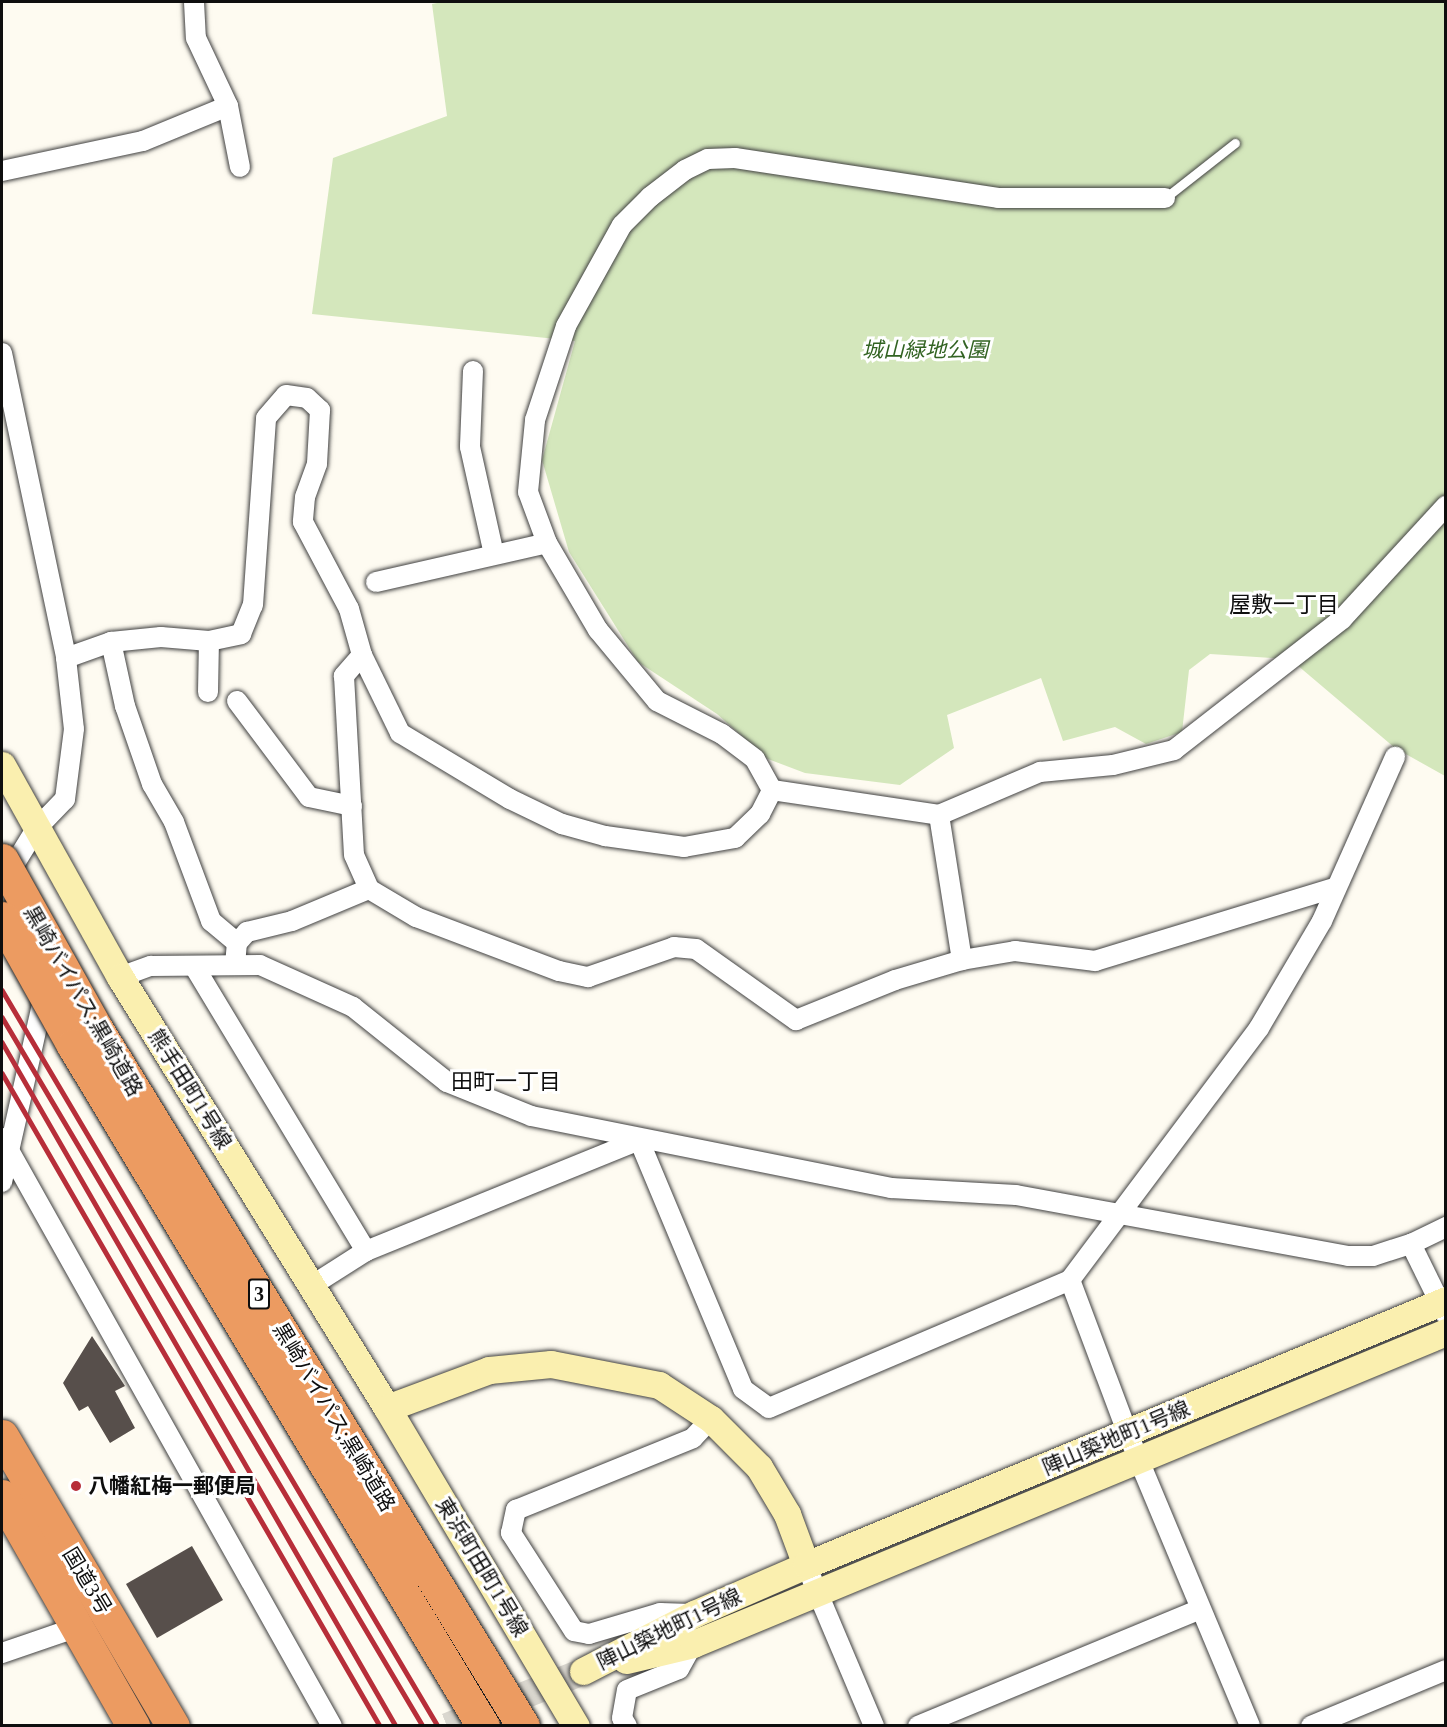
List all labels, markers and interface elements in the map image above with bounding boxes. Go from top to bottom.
park label: 城山緑地公園 [862,337,988,363]
district label: 屋敷一丁目 [1229,592,1339,618]
street label: 黒崎バイパス;黒崎道路 [18,901,148,1101]
street label: 熊手田町1号線 [143,1024,237,1154]
district label: 田町一丁目 [451,1069,561,1095]
road number: 3 [247,1277,271,1311]
street label: 黒崎バイパス;黒崎道路 [268,1318,400,1516]
street label: 陣山築地町1号線 [1039,1396,1193,1480]
place label: 八幡紅梅一郵便局 [88,1473,256,1499]
marker: 八幡紅梅一郵便局 [69,1479,83,1493]
street label: 東浜町田町1号線 [431,1493,533,1641]
street label: 国道3号 [57,1543,117,1619]
street label: 陣山築地町1号線 [593,1583,745,1675]

